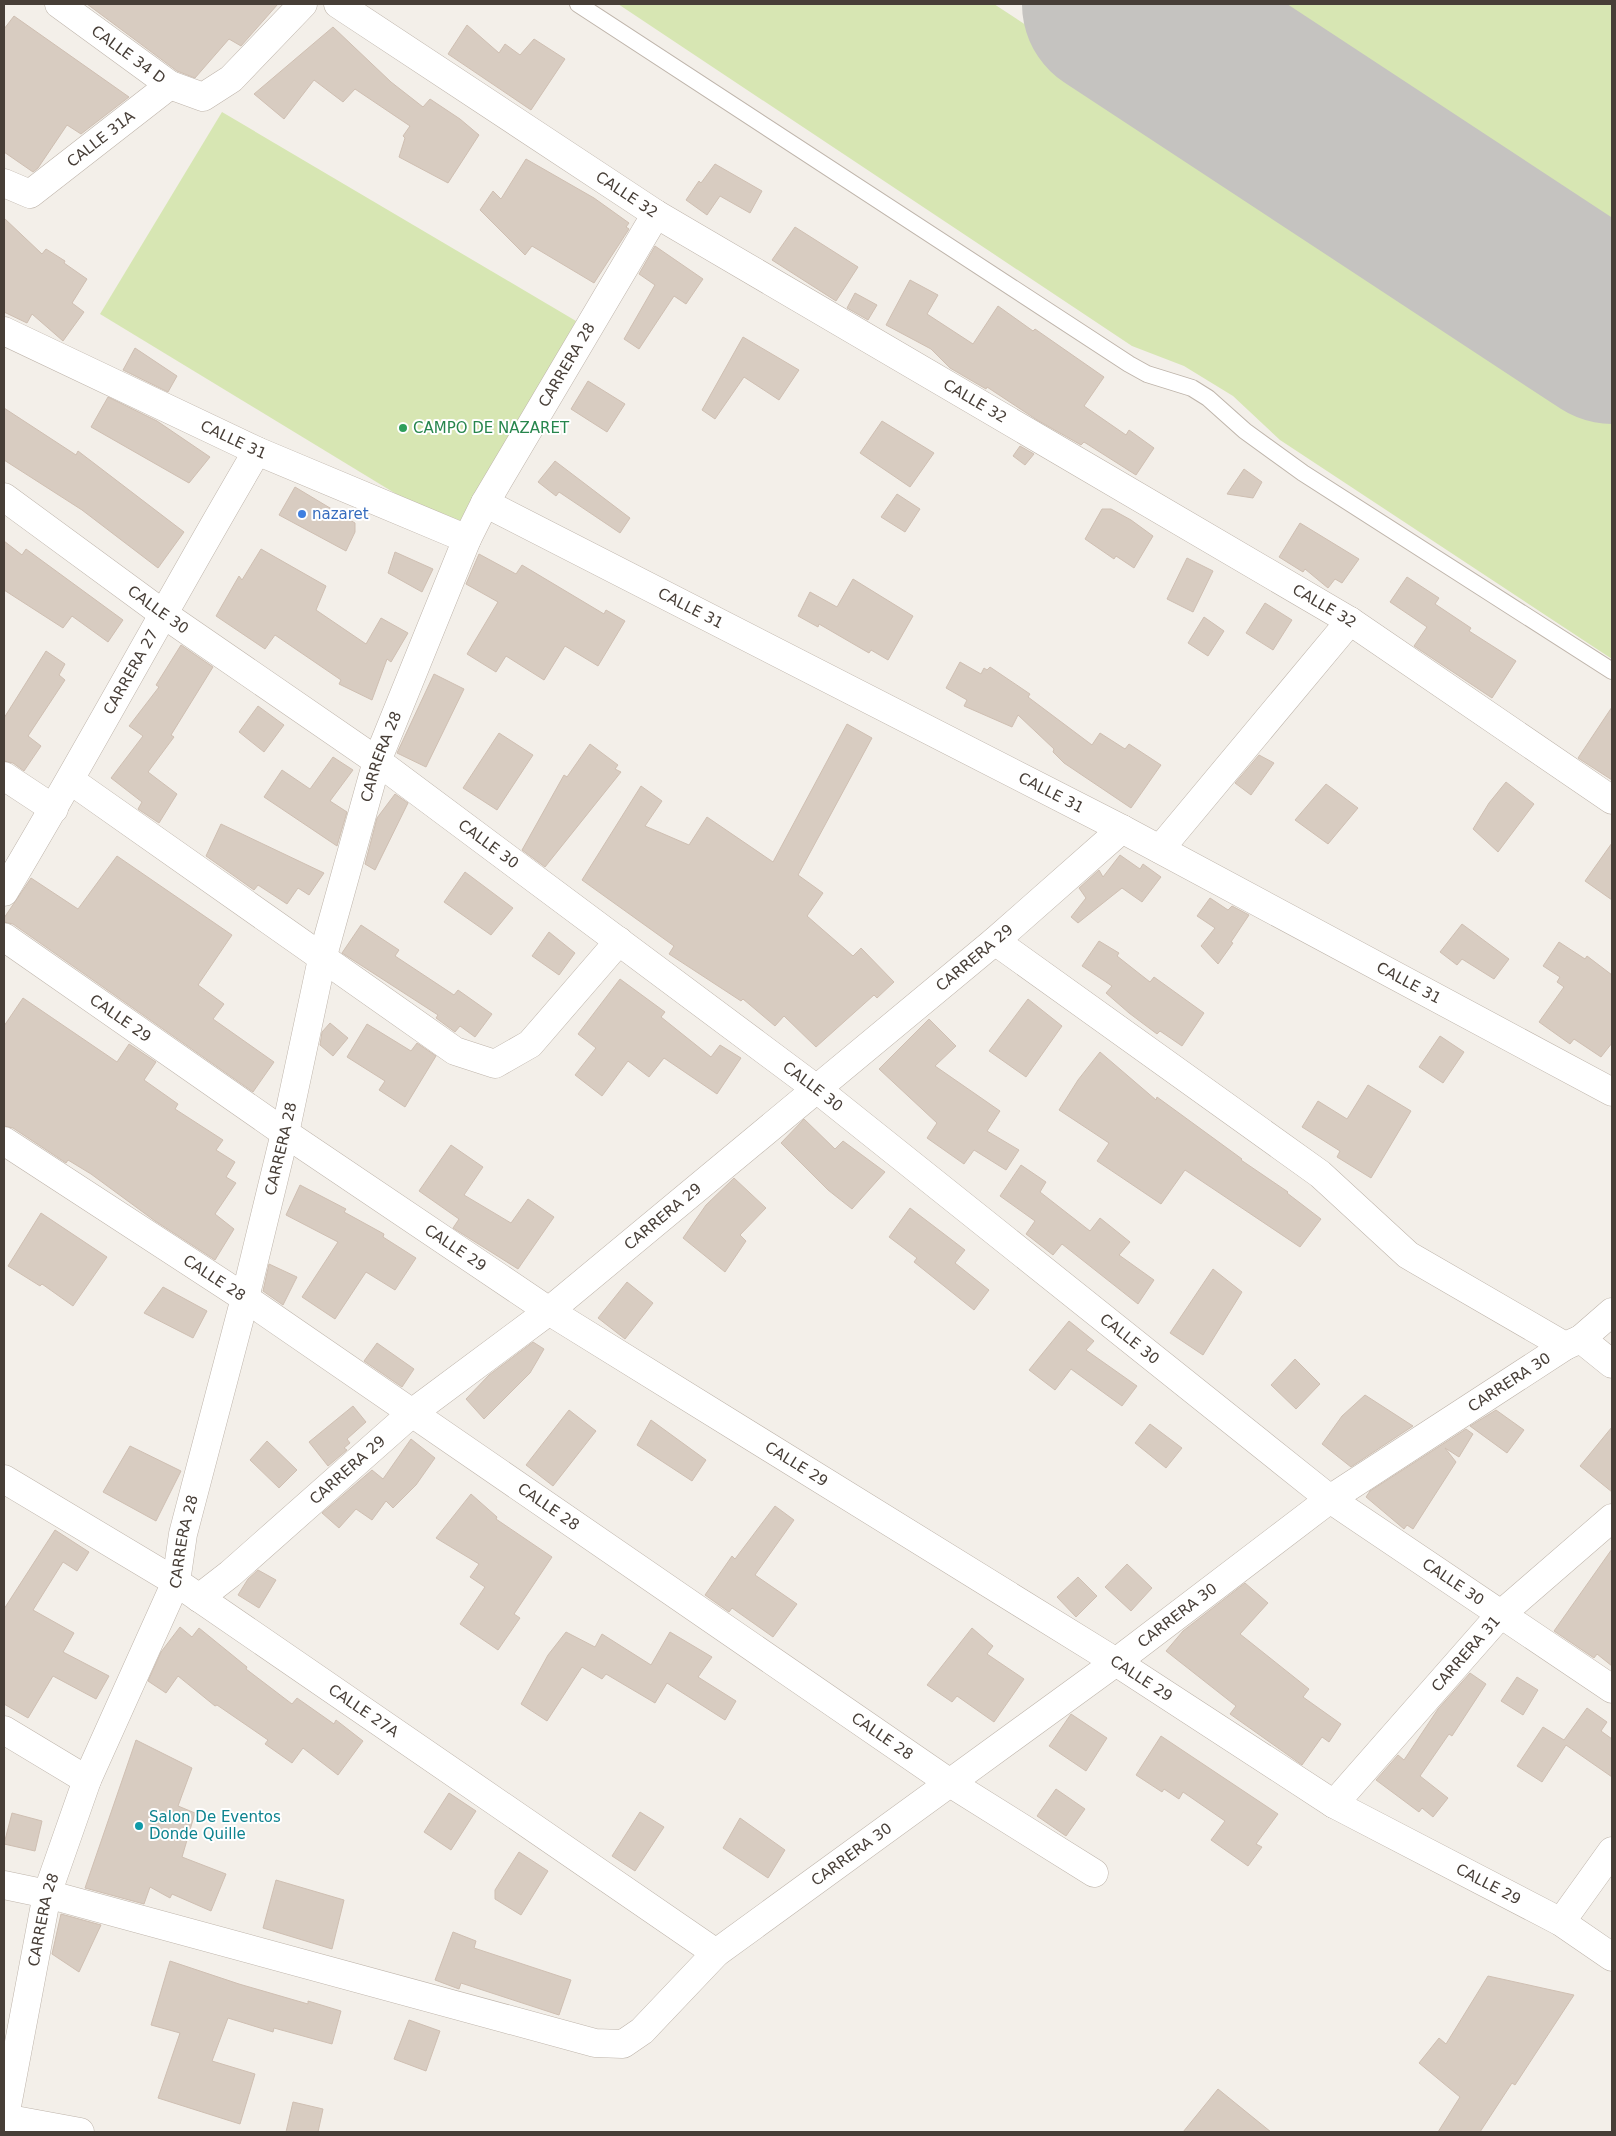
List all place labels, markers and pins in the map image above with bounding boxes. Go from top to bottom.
place label: CAMPO DE NAZARET [413,419,570,437]
marker: CAMPO DE NAZARET [397,422,409,434]
place label: nazaret [312,505,369,523]
marker: nazaret [296,508,308,520]
place label: Salon De Eventos Donde Quille [149,1808,281,1843]
marker: Salon De Eventos Donde Quille [133,1820,145,1832]

